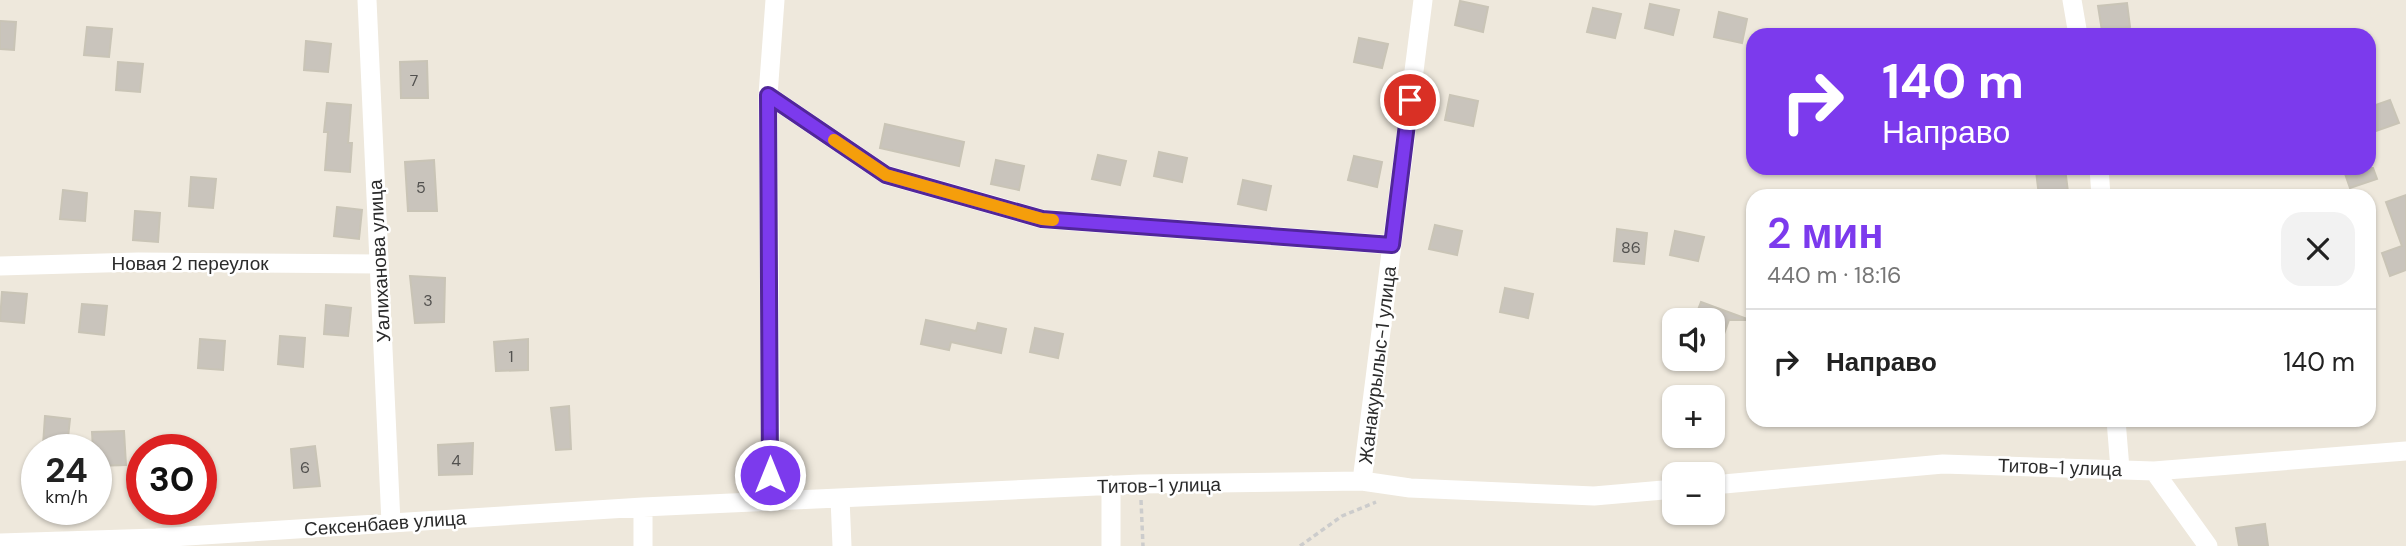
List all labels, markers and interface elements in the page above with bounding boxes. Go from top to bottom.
text: 140 m [1882,49,2024,113]
icon: right [1767,56,1858,147]
house number: 7 [410,70,418,91]
pin [1380,70,1440,130]
icon: arrive [1391,81,1429,119]
text: Направо [1882,111,2010,153]
house number: 5 [416,177,426,198]
street label: Уалиханова улица [363,179,396,343]
text: 2 мин [1767,206,1884,261]
button: close [2281,212,2355,286]
house number: 86 [1621,237,1641,258]
street label: Новая 2 переулок [111,251,269,276]
text: 440 m · 18:16 [1767,260,1901,290]
street label: Жанакурылыс-1 улица [1353,264,1402,465]
house number: 3 [423,290,433,311]
map controls [1662,308,1725,525]
button: sound [1662,308,1725,371]
icon: right [1767,343,1805,381]
text: Направо [1826,345,1937,379]
text: 140 m [2283,345,2355,379]
house number: 1 [509,346,514,367]
button: + [1662,385,1725,448]
speed limit sign: 30 [126,434,217,525]
position arrow [733,438,807,512]
text: 24 [45,447,88,493]
house number: 4 [451,450,461,471]
street label: Титов-1 улица [1998,453,2123,482]
house number: 6 [300,457,310,478]
button: − [1662,462,1725,525]
street label: Титов-1 улица [1097,472,1222,499]
text: km/h [45,485,88,509]
street label: Сексенбаев улица [303,505,467,542]

